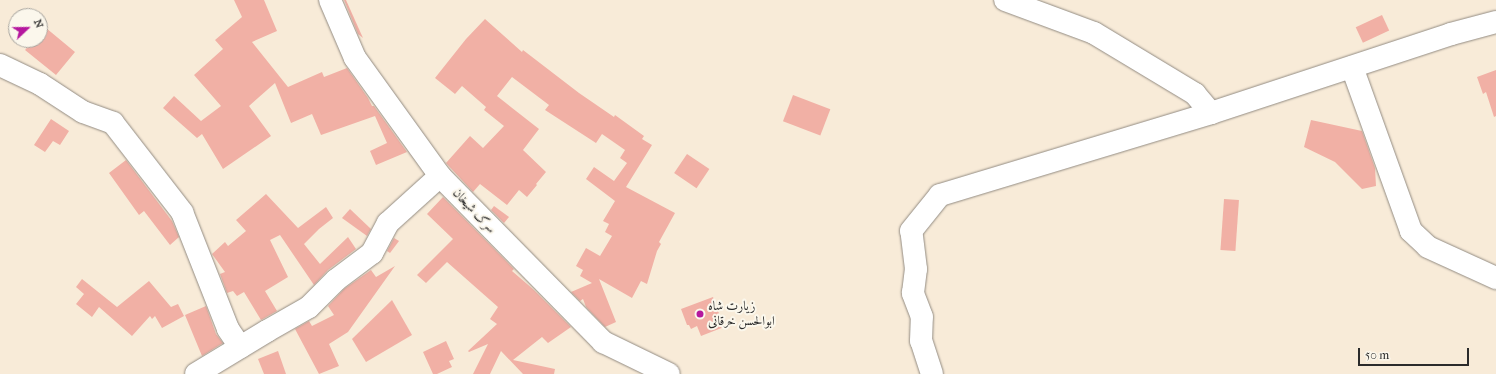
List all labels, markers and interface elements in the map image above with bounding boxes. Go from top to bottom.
north arrow [8,8,48,48]
text: N [31,17,46,30]
street label: سرک شیخان [449,185,499,237]
place label: زیارت شاه ابوالحسن خرقانی [708,299,775,330]
marker: زیارت شاه ابوالحسن خرقانی [695,309,705,319]
scale bar [1360,340,1471,366]
text: 50 m [1365,348,1389,362]

